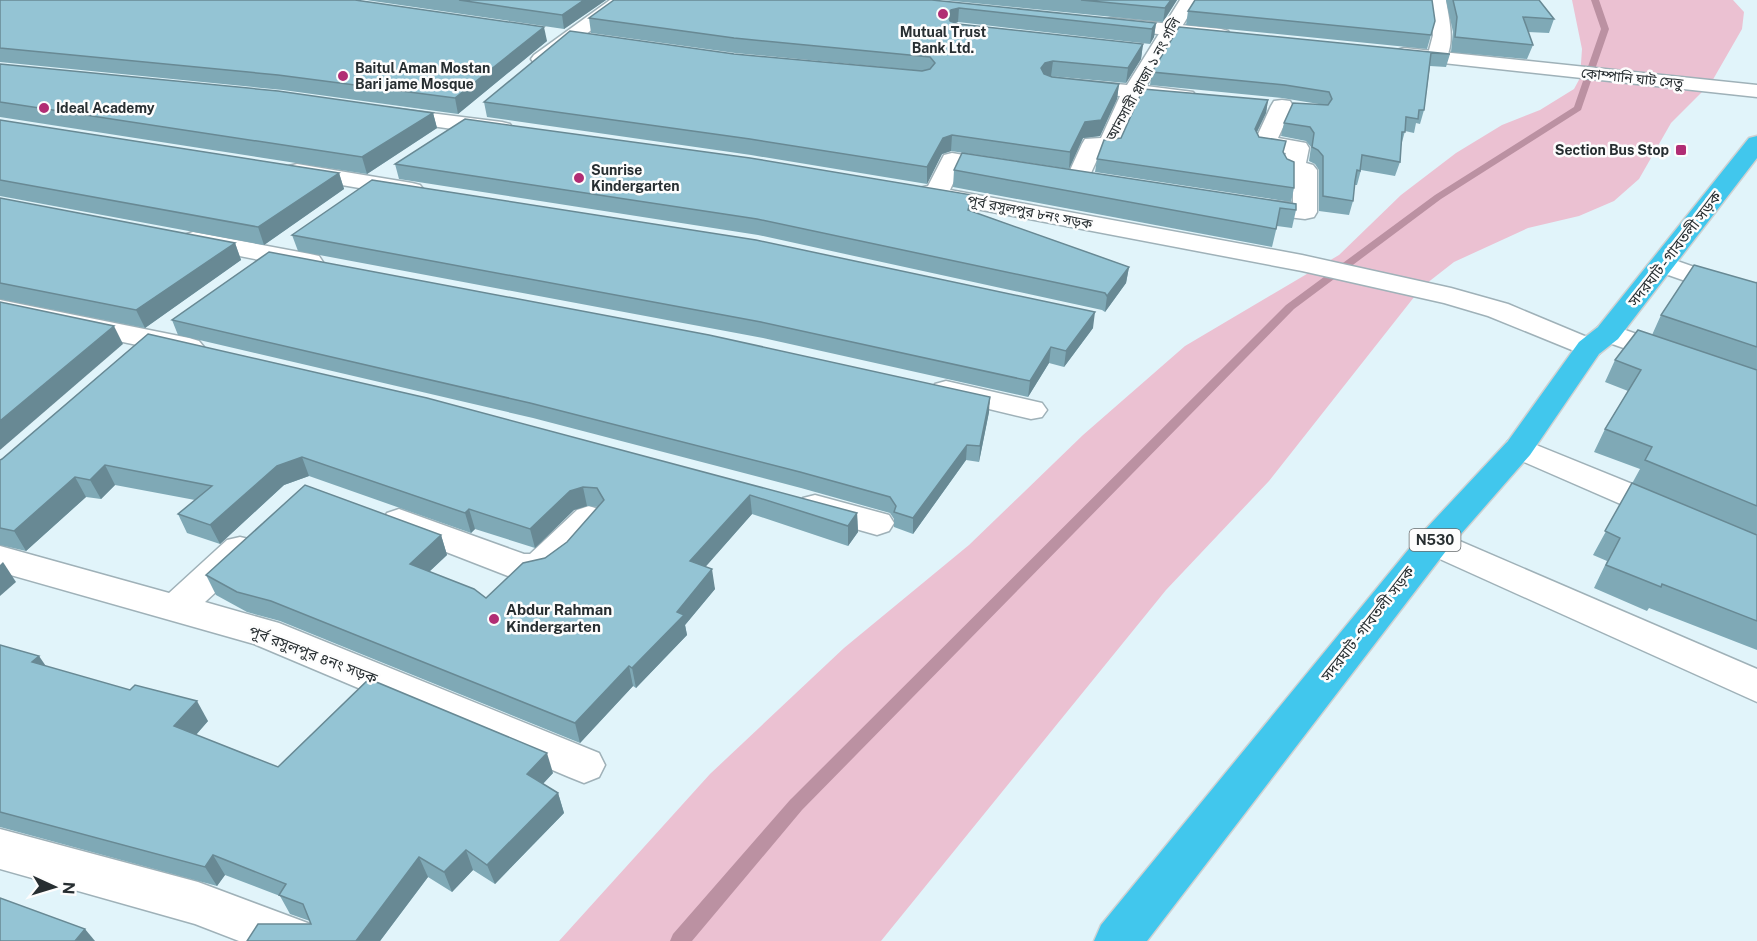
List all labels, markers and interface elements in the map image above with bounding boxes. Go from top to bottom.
marker: Mutual Trust Bank Ltd. [936,7,950,21]
street label: আনসারী প্লাজা ১ নং গলি [1102,14,1184,144]
place label: Mutual Trust Bank Ltd. [900,24,986,56]
place label: Baitul Aman Mostan Bari jame Mosque [355,60,490,92]
street label: কোম্পানি ঘাট সেতু [1580,65,1685,93]
marker: Baitul Aman Mostan Bari jame Mosque [336,69,350,83]
place label: Ideal Academy [56,100,155,116]
marker: Ideal Academy [37,101,51,115]
place label: Section Bus Stop [1555,142,1669,158]
marker: Section Bus Stop [1674,143,1688,157]
place label: Sunrise Kindergarten [591,162,680,194]
marker: Sunrise Kindergarten [572,171,586,185]
street label: সদরঘাট - গাবতলী সড়ক [1624,187,1725,310]
street label: পূর্ব রসুলপুর ৮নং সড়ক [966,191,1095,233]
road number: N530 [1410,529,1460,551]
street label: সদরঘাট - গাবতলী সড়ক [1317,562,1418,685]
place label: Abdur Rahman Kindergarten [506,601,612,635]
marker: Abdur Rahman Kindergarten [487,612,501,626]
street label: পূর্ব রসুলপুর ৪নং সড়ক [246,622,381,688]
north arrow [24,857,84,917]
text: N [59,881,78,895]

